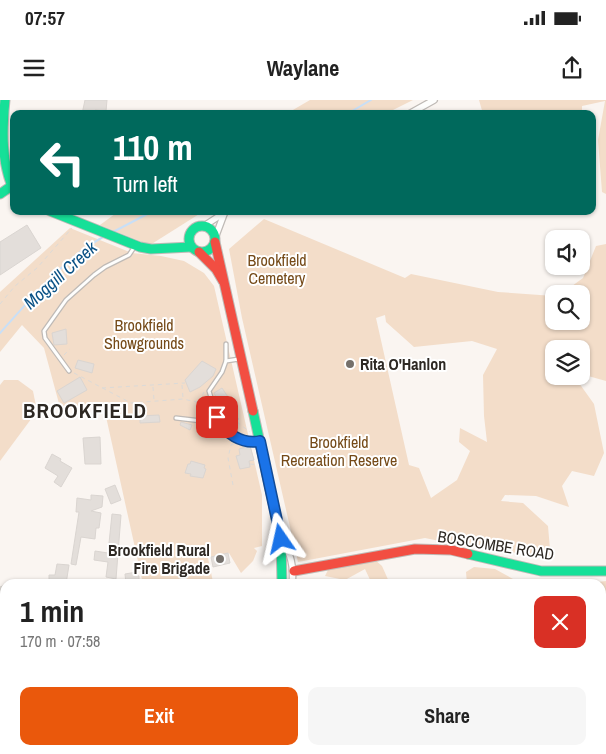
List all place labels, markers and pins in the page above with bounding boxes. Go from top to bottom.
place label: Rita O'Hanlon [360,353,446,375]
marker: Rita O'Hanlon [344,358,356,370]
pin [196,396,238,438]
place label: Brookfield Rural Fire Brigade [108,539,210,579]
marker: Brookfield Rural Fire Brigade [214,553,226,565]

